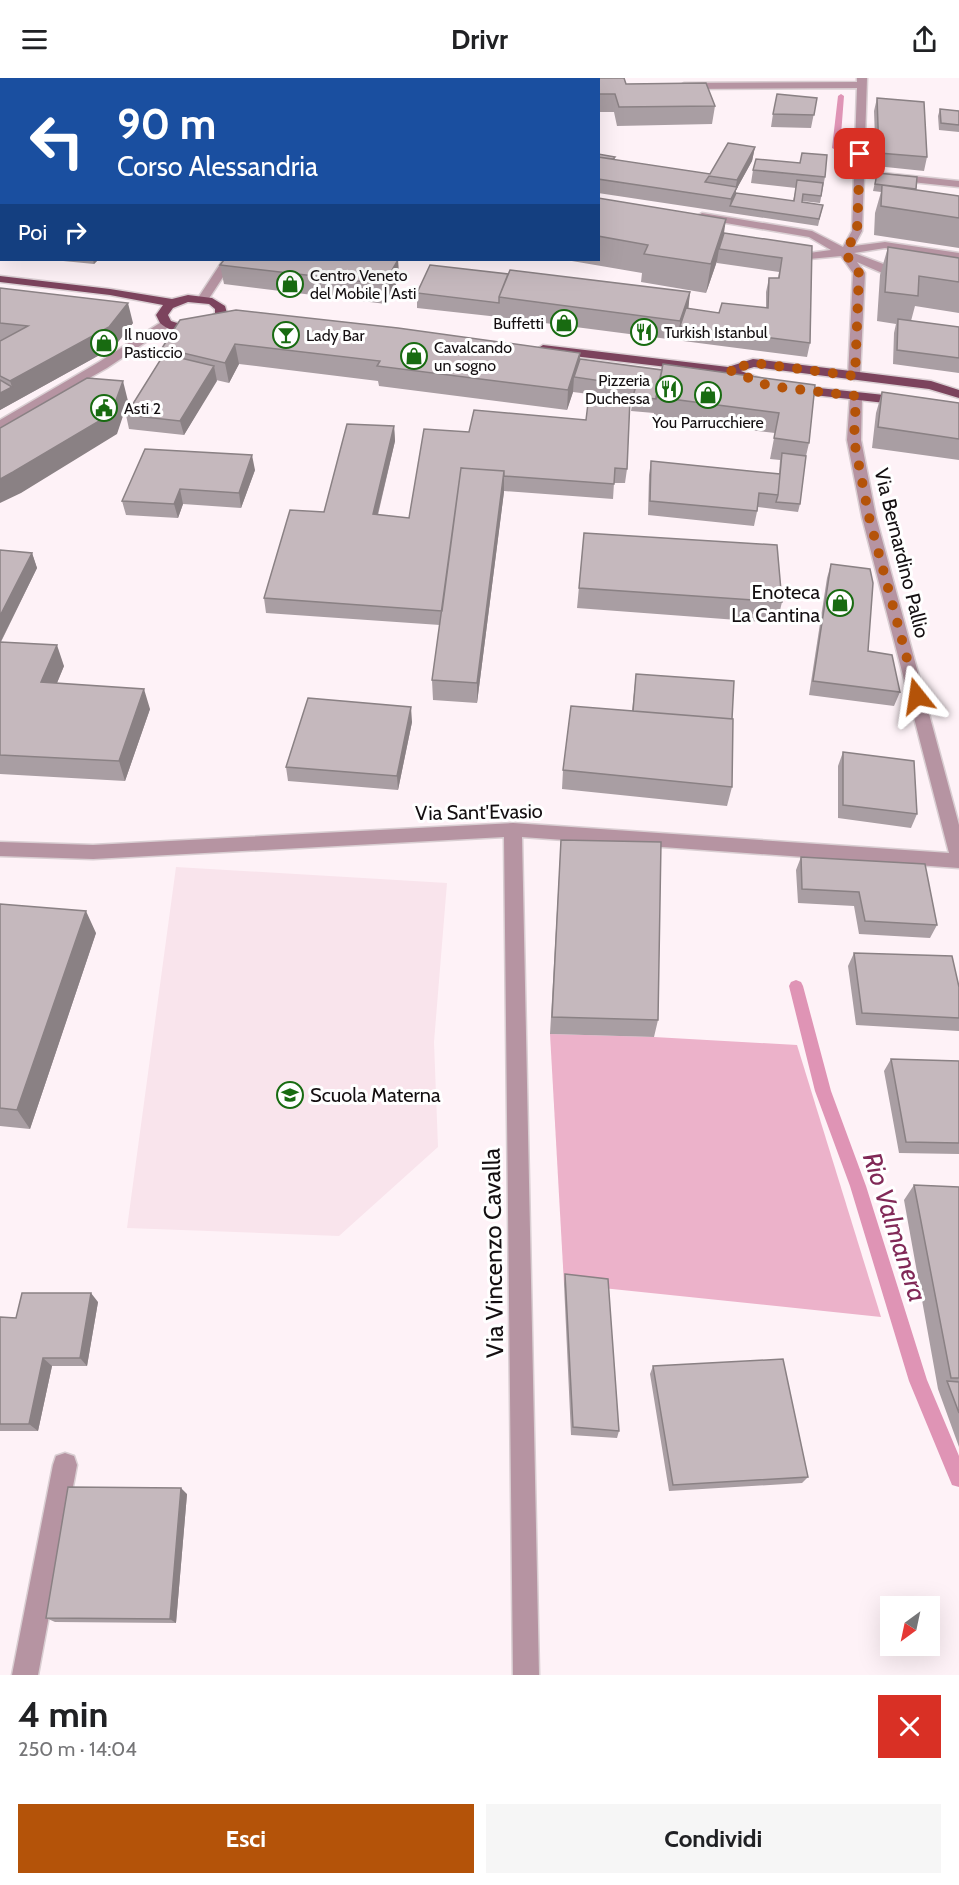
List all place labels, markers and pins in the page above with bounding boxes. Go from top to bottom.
pin [834,128,885,179]
place label: Centro Veneto del Mobile | Asti [310,266,416,303]
shop icon: Centro Veneto del Mobile | Asti [275,269,305,299]
shop icon: Buffetti [549,308,579,338]
place label: Buffetti [493,314,544,333]
restaurant icon: Turkish Istanbul [629,317,659,347]
bar icon: Lady Bar [271,320,301,350]
place label: Turkish Istanbul [664,323,768,342]
place label: Il nuovo Pasticcio [124,325,183,362]
place label: Lady Bar [306,326,365,345]
shop icon: Il nuovo Pasticcio [89,328,119,358]
place label: Cavalcando un sogno [434,338,512,375]
shop icon: Cavalcando un sogno [399,341,429,371]
place label: Pizzeria Duchessa [585,371,650,408]
restaurant icon: Pizzeria Duchessa [654,374,684,404]
shop icon: You Parrucchiere [693,380,723,410]
public building icon: Asti 2 [89,393,119,423]
place label: Asti 2 [124,399,161,418]
place label: You Parrucchiere [651,413,764,432]
place label: Enoteca La Cantina [731,580,820,627]
shop icon: Enoteca La Cantina [825,588,855,618]
school or university icon: Scuola Materna [275,1080,305,1110]
place label: Scuola Materna [310,1083,441,1107]

